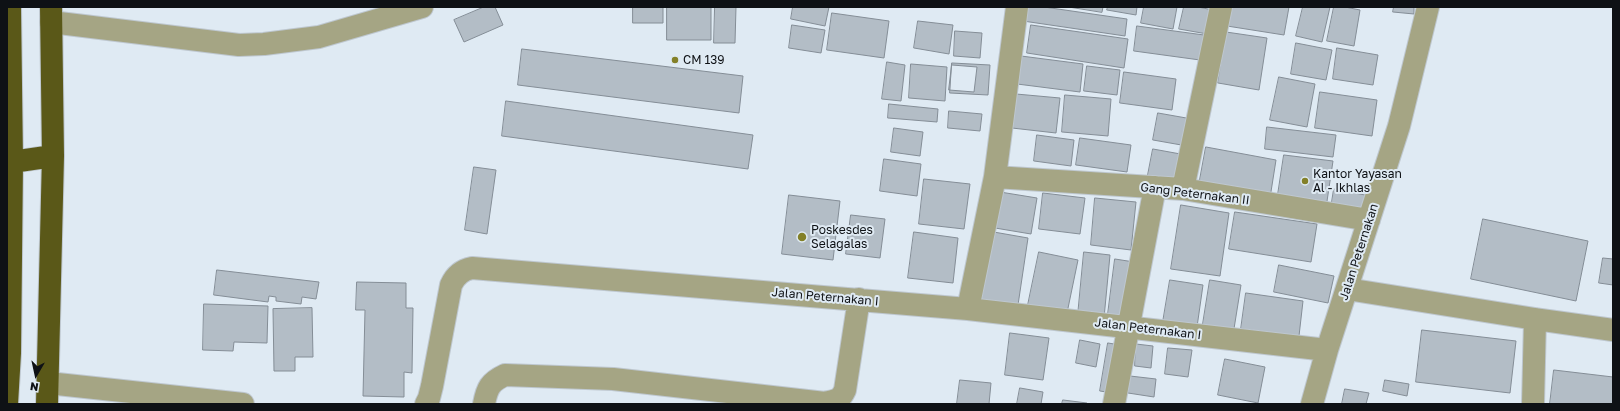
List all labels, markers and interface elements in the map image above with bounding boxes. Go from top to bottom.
place label: CM 139 [683,53,725,67]
marker: CM 139 [670,55,680,65]
place label: Kantor Yayasan Al - Ikhlas [1313,167,1402,195]
marker: Kantor Yayasan Al - Ikhlas [1300,176,1310,186]
street label: Gang Peternakan II [1140,180,1250,208]
street label: Jalan Peternakan [1337,202,1381,302]
place label: Poskesdes Selagalas [811,223,873,251]
marker: Poskesdes Selagalas [796,231,808,243]
street label: Jalan Peternakan I [771,285,879,309]
street label: Jalan Peternakan I [1094,315,1202,343]
north arrow [16,355,56,395]
text: N [29,380,39,394]

